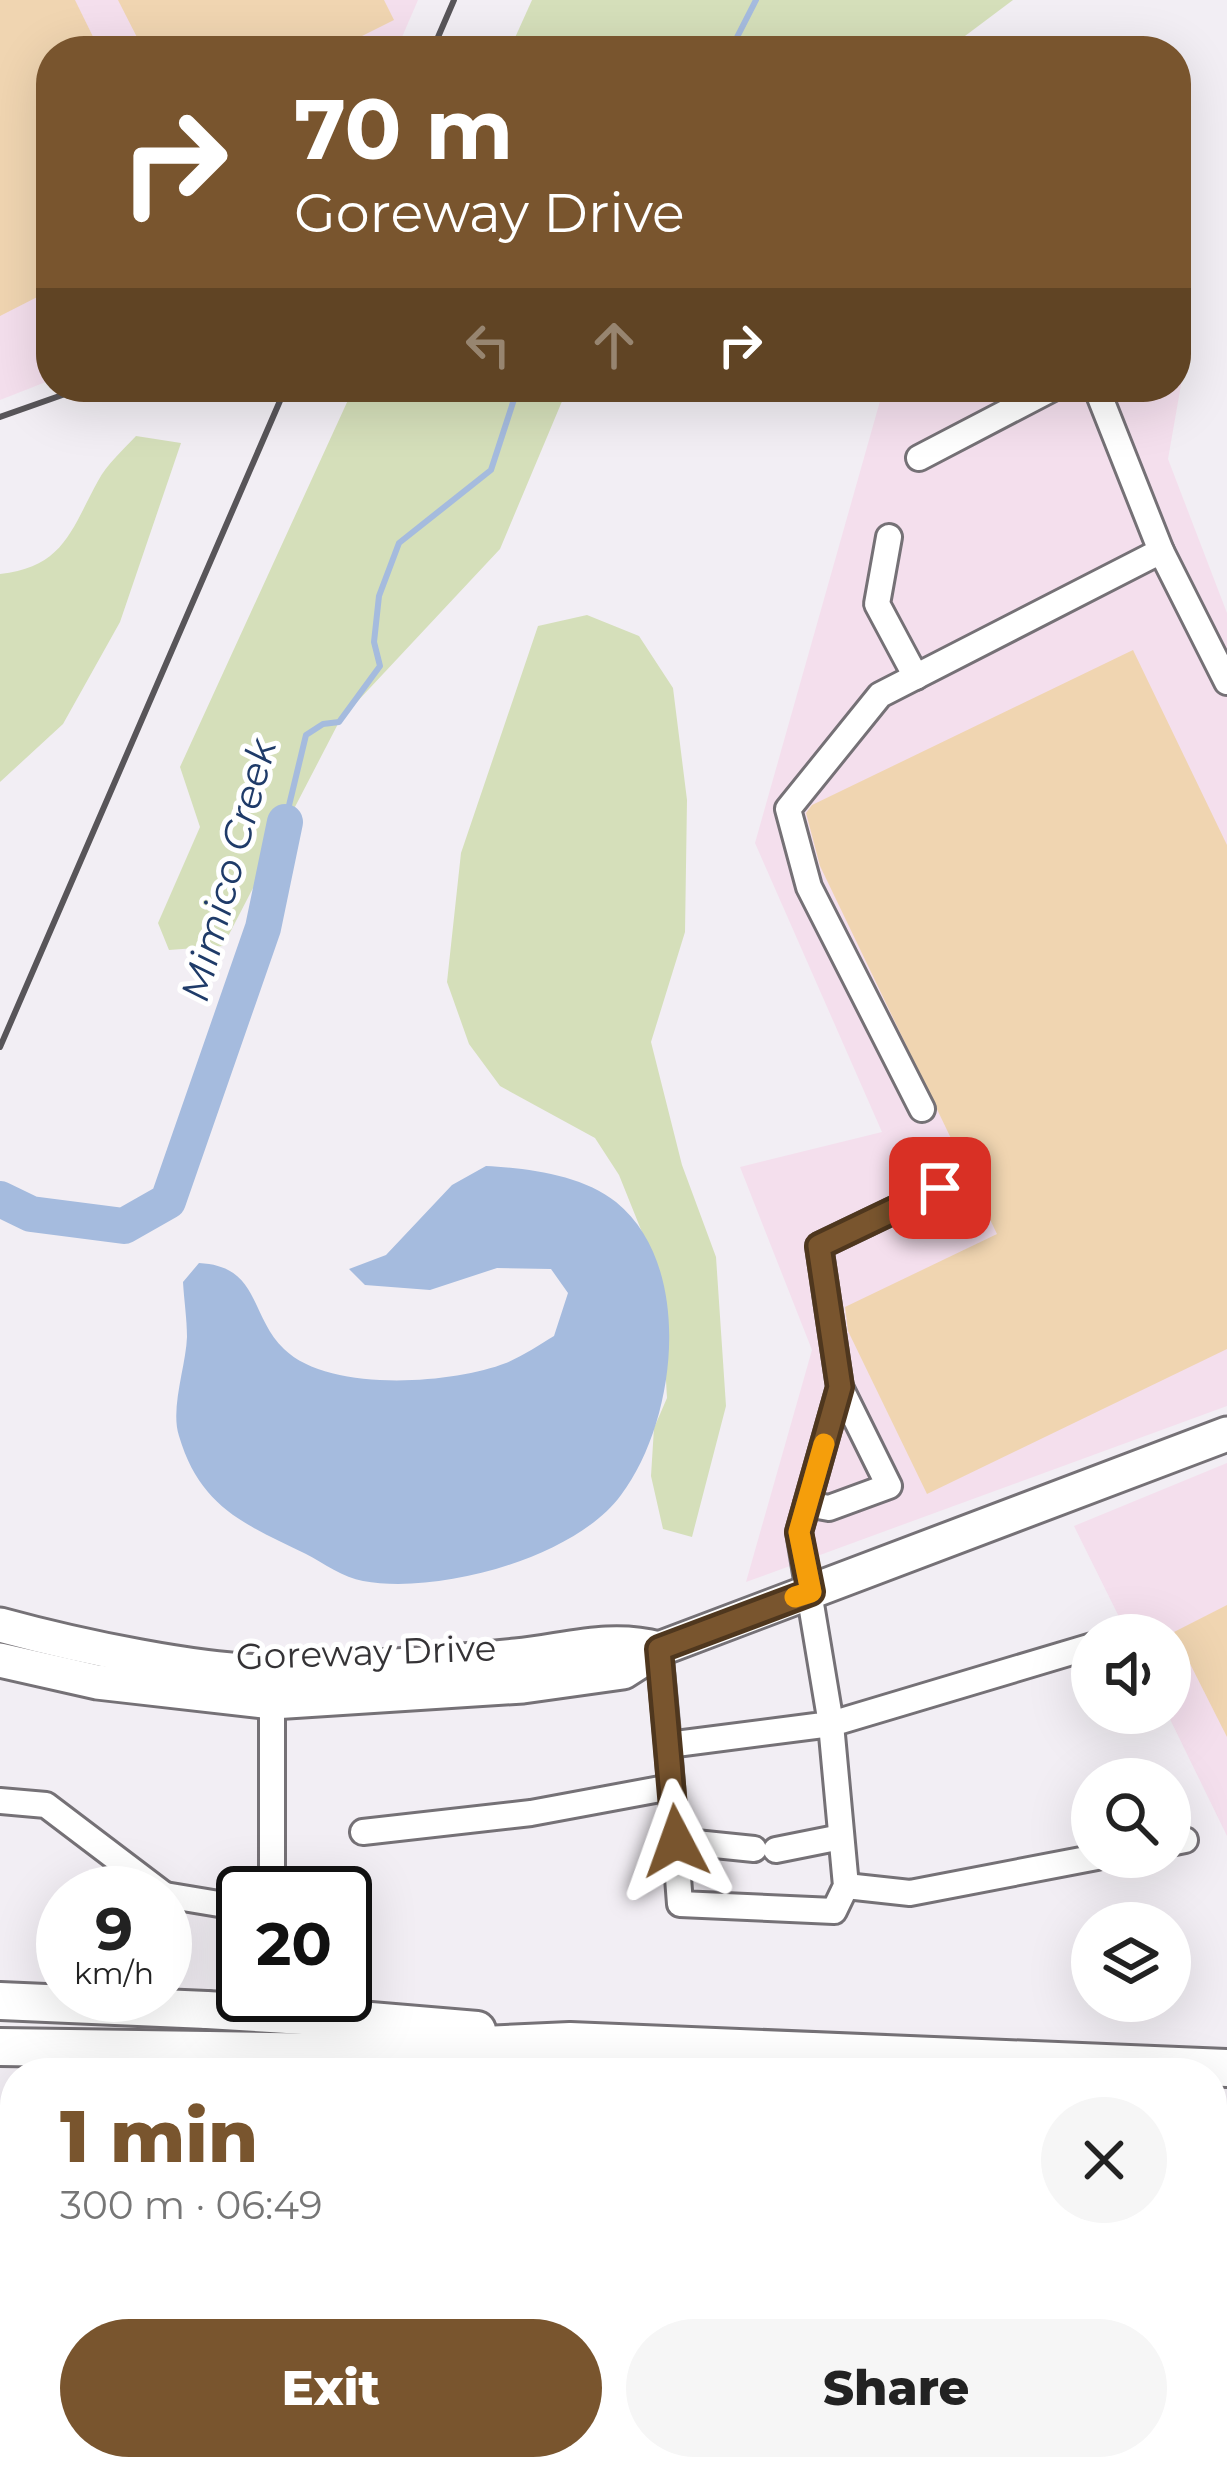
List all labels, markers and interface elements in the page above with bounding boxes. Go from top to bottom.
text: 70 m [294,78,513,180]
icon: right [96,84,252,240]
text: Goreway Drive [294,180,685,246]
icon: left [455,312,521,378]
icon: ahead [581,312,647,378]
icon: right [707,312,773,378]
water label: Mimico Creek [170,732,287,1006]
pin [889,1137,991,1239]
icon: arrive [907,1155,973,1221]
map controls [1071,1614,1191,2022]
button: sound [1071,1614,1191,1734]
street label: Goreway Drive [235,1625,497,1679]
button: search [1071,1758,1191,1878]
position arrow [613,1778,739,1904]
speed limit sign: 20 [216,1866,372,2022]
text: 9 [95,1892,133,1965]
button: layers [1071,1902,1191,2022]
text: km/h [74,1955,154,1992]
text: 1 min [60,2092,258,2180]
button: close [1041,2097,1167,2223]
text: 300 m · 06:49 [60,2181,323,2229]
button: Exit [60,2319,602,2457]
button: Share [626,2319,1167,2457]

